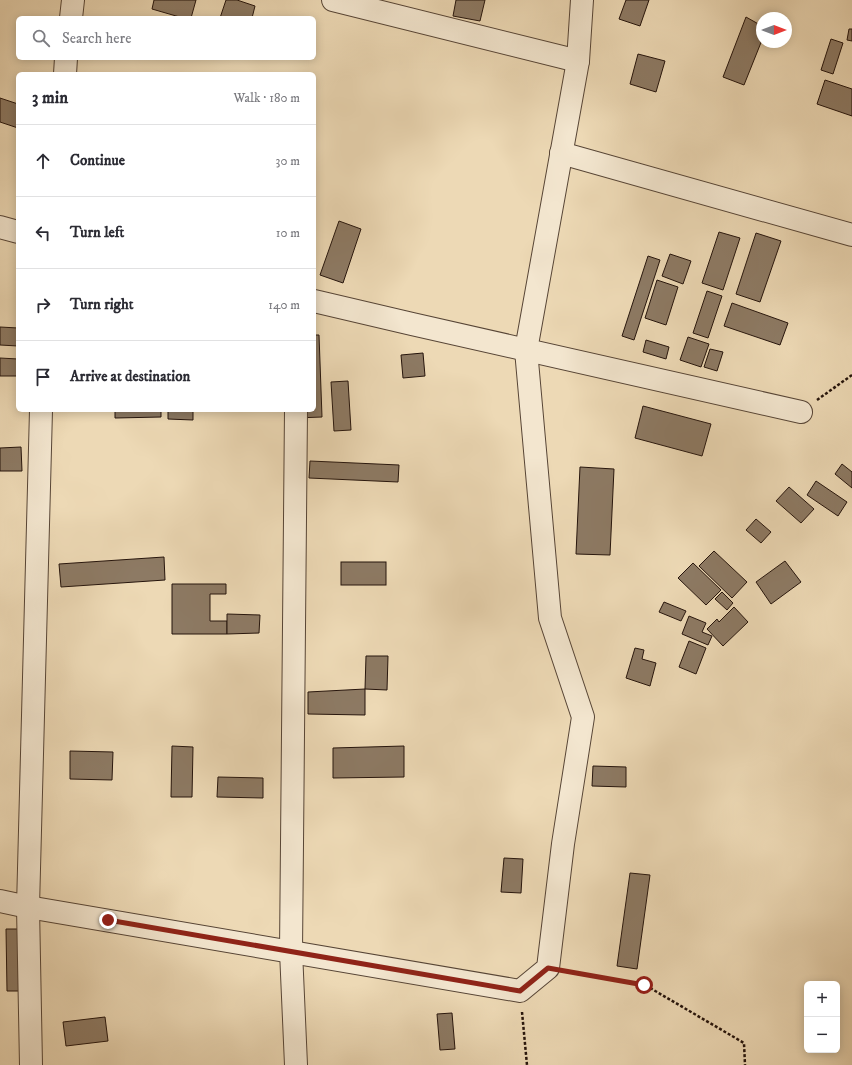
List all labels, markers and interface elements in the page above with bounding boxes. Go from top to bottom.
north arrow [756,12,792,48]
search box [16,16,316,60]
icon: search [30,27,52,49]
text: Search here [62,29,131,48]
text: 3 min [32,87,68,109]
text: Walk · 180 m [233,90,300,106]
icon: ahead [32,150,54,172]
text: Continue [70,151,125,170]
text: 30 m [276,153,300,169]
icon: left [32,222,54,244]
text: Turn left [70,223,124,242]
text: 10 m [276,225,300,241]
icon: right [32,294,54,316]
text: Turn right [70,295,133,314]
text: 140 m [268,297,300,313]
icon: arrive [32,366,54,388]
text: Arrive at destination [70,367,190,386]
route end [99,911,117,929]
route start [635,976,653,994]
map controls [804,981,840,1053]
button: + [804,981,840,1017]
button: − [804,1017,840,1053]

